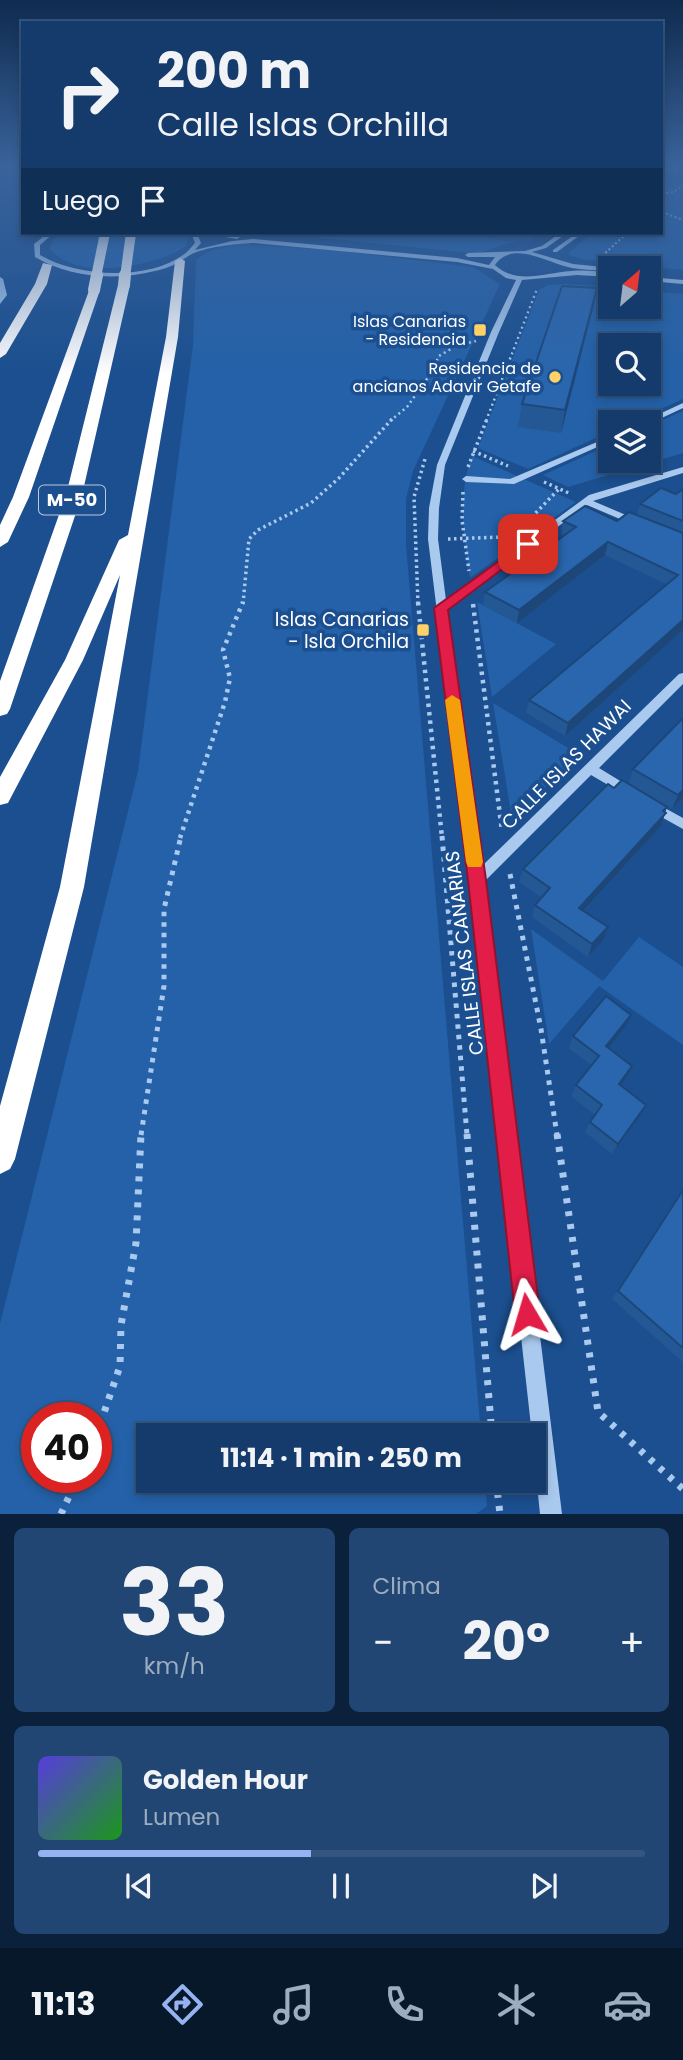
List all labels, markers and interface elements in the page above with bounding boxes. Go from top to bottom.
text: 200 m [157,37,311,105]
icon: right [42,49,133,140]
text: Calle Islas Orchilla [157,102,449,147]
icon: arrive [134,182,172,220]
text: Luego [42,183,120,219]
north arrow [598,256,662,318]
map controls [598,256,661,473]
place label: Islas Canarias - Residencia [353,310,466,351]
marker: Islas Canarias - Residencia [472,322,488,338]
button: search [598,333,661,396]
place label: Residencia de ancianos Adavir Getafe [353,357,541,398]
marker: Residencia de ancianos Adavir Getafe [547,369,563,385]
button: layers [598,410,661,473]
road number: M-50 [39,486,105,514]
pin [498,514,558,574]
icon: arrive [509,525,547,563]
place label: Islas Canarias - Isla Orchila [275,606,409,655]
marker: Islas Canarias - Isla Orchila [415,622,431,638]
street label: CALLE ISLAS HAWAI [495,693,637,835]
street label: CALLE ISLAS CANARIAS [439,849,490,1057]
position arrow [490,1277,564,1351]
speed limit sign: 40 [21,1402,112,1493]
text: 11:14 · 1 min · 250 m [220,1440,462,1476]
text: 33 [119,1539,229,1667]
text: Clima [373,1570,441,1602]
text: 20° [462,1605,550,1678]
text: − [373,1616,393,1669]
text: + [619,1616,645,1669]
text: km/h [144,1650,205,1682]
text: Golden Hour [143,1762,308,1798]
text: Lumen [143,1801,220,1833]
icon: previous [120,1867,158,1905]
icon: pause [322,1867,360,1905]
icon: next [525,1867,563,1905]
icon: directions [158,1980,207,2029]
icon: music [269,1980,318,2029]
icon: phone [380,1980,429,2029]
icon: climate [492,1980,541,2029]
icon: car [603,1980,652,2029]
text: 11:13 [31,1981,96,2026]

